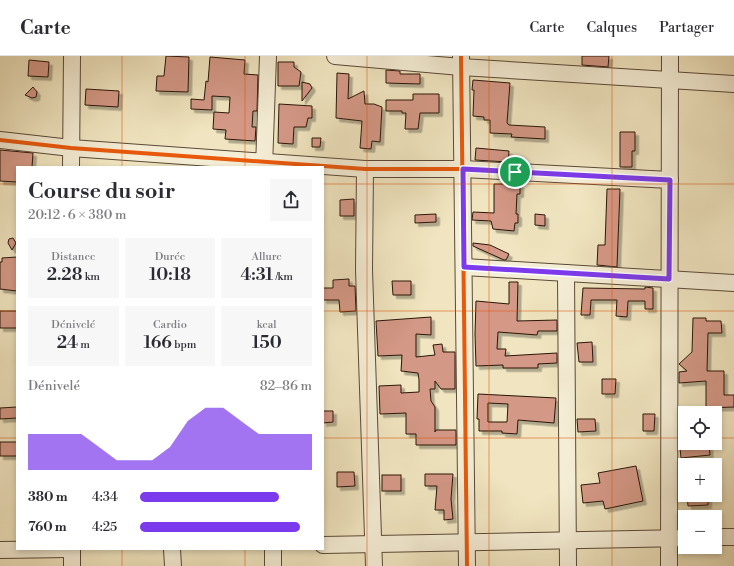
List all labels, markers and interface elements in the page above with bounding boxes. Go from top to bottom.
text: Carte [20,16,71,40]
text: Carte [529,19,564,37]
text: Calques [586,19,637,37]
text: Partager [659,19,714,37]
pin [498,155,532,189]
icon: arrive [504,161,526,183]
text: Course du soir [28,178,175,205]
button: share [270,179,312,221]
text: 20:12 · 6 × 380 m [28,207,126,223]
text: Distance [51,250,96,264]
text: Durée [155,250,185,264]
text: Allure [251,250,282,264]
text: 2.28 [47,264,82,286]
text: 10:18 [149,264,191,286]
text: 4:31 [240,264,273,286]
text: km [82,270,100,284]
text: /km [273,270,293,284]
text: Dénivelé [51,318,95,332]
text: Cardio [153,318,187,332]
text: kcal [257,318,277,332]
text: 24 [57,332,78,354]
text: 166 [144,332,172,354]
text: 150 [252,332,282,354]
text: m [78,338,90,352]
text: bpm [172,338,196,352]
text: Dénivelé [28,378,80,394]
text: 82–86 m [260,378,312,394]
map controls [678,406,722,554]
button: locate [678,406,722,450]
button: + [678,458,722,502]
text: 380 m [28,489,67,505]
text: 4:34 [92,489,118,505]
button: − [678,510,722,554]
text: 760 m [28,519,67,535]
text: 4:25 [92,519,117,535]

